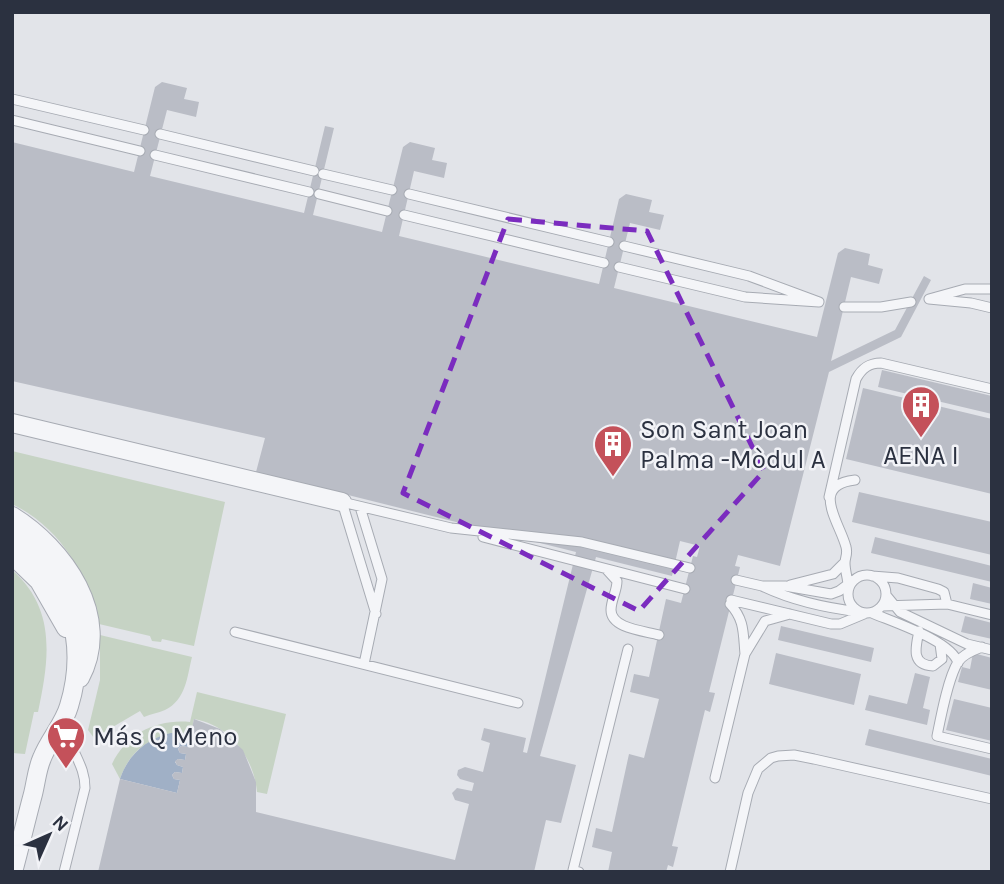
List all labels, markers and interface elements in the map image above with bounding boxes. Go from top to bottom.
building icon: AENA I [900,384,942,439]
place label: Son Sant Joan Palma -Mòdul A [640,414,826,475]
building icon: Son Sant Joan Palma -Mòdul A [592,423,634,478]
place label: AENA I [883,440,959,471]
supermarket icon: Más Q Meno [45,715,87,770]
place label: Más Q Meno [93,721,238,752]
north arrow [14,800,84,870]
text: N [48,811,73,836]

